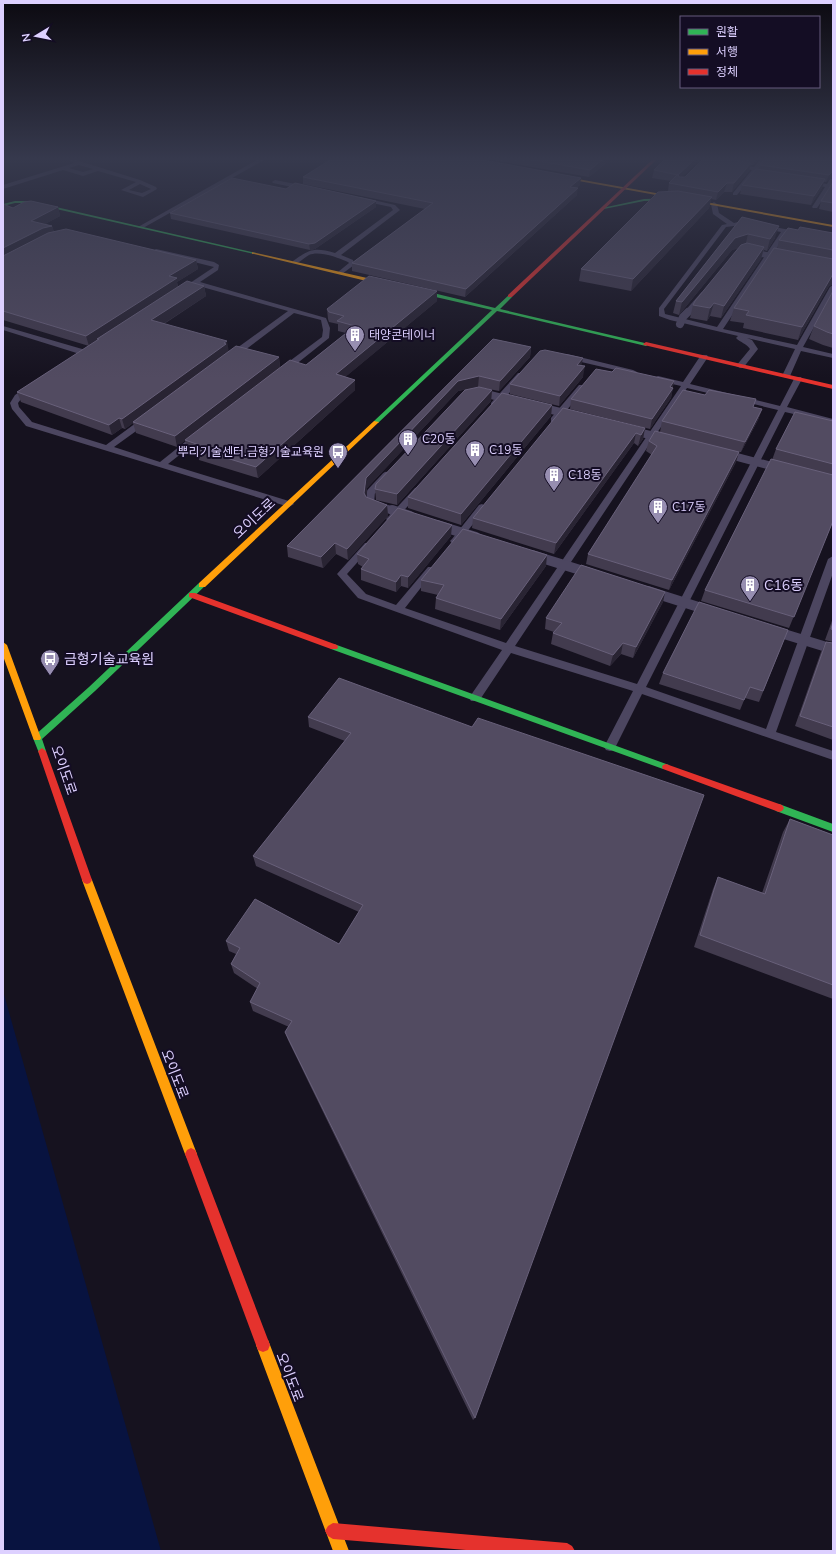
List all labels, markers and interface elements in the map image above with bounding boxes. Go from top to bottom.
north arrow [16,16,56,56]
legend [680,16,820,88]
text: 원활 [716,24,738,40]
text: N [19,32,35,43]
text: 서행 [716,44,738,60]
text: 정체 [716,64,738,80]
building icon: 태양콘테이너 [344,324,366,352]
place label: 태양콘테이너 [369,327,435,343]
building icon: C20동 [397,428,419,456]
place label: C20동 [422,431,456,447]
building icon: C19동 [464,439,486,467]
bus stop icon: 뿌리기술센터.금형기술교육원 [327,441,349,469]
place label: C19동 [489,442,523,458]
place label: 뿌리기술센터.금형기술교육원 [178,444,324,460]
building icon: C18동 [543,464,565,492]
place label: C18동 [568,467,602,483]
street label: 오이도로 [229,494,280,543]
building icon: C17동 [647,496,669,524]
place label: C17동 [672,499,706,515]
building icon: C16동 [739,574,761,602]
place label: C16동 [764,576,803,595]
bus stop icon: 금형기술교육원 [39,648,61,676]
place label: 금형기술교육원 [64,650,154,669]
street label: 오이도로 [46,743,81,798]
street label: 오이도로 [156,1047,193,1102]
street label: 오이도로 [271,1350,308,1405]

